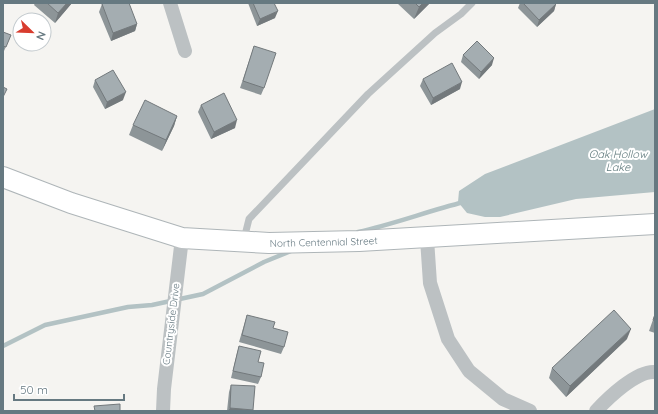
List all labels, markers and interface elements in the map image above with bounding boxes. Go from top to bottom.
north arrow [12,12,52,52]
text: N [33,29,49,42]
water label: Oak Hollow Lake [589,147,649,174]
street label: North Centennial Street [269,233,379,249]
street label: Countryside Drive [160,282,183,366]
scale bar [14,376,124,402]
text: 50 m [20,382,48,397]

